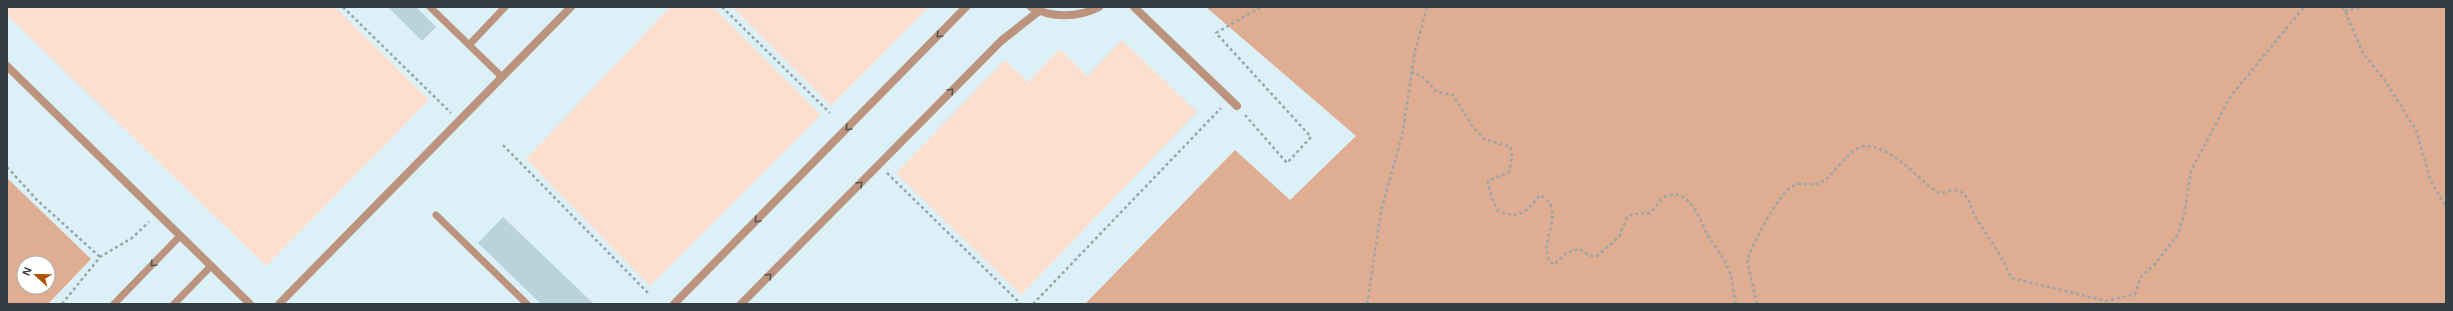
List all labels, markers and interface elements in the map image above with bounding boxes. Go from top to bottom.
one-way arrow [936,30,944,38]
one-way arrow [946,88,954,96]
one-way arrow [845,123,853,131]
one-way arrow [855,181,863,189]
one-way arrow [754,215,762,223]
north arrow [16,255,56,295]
one-way arrow [150,259,158,267]
text: N [20,265,34,277]
one-way arrow [764,273,771,281]

